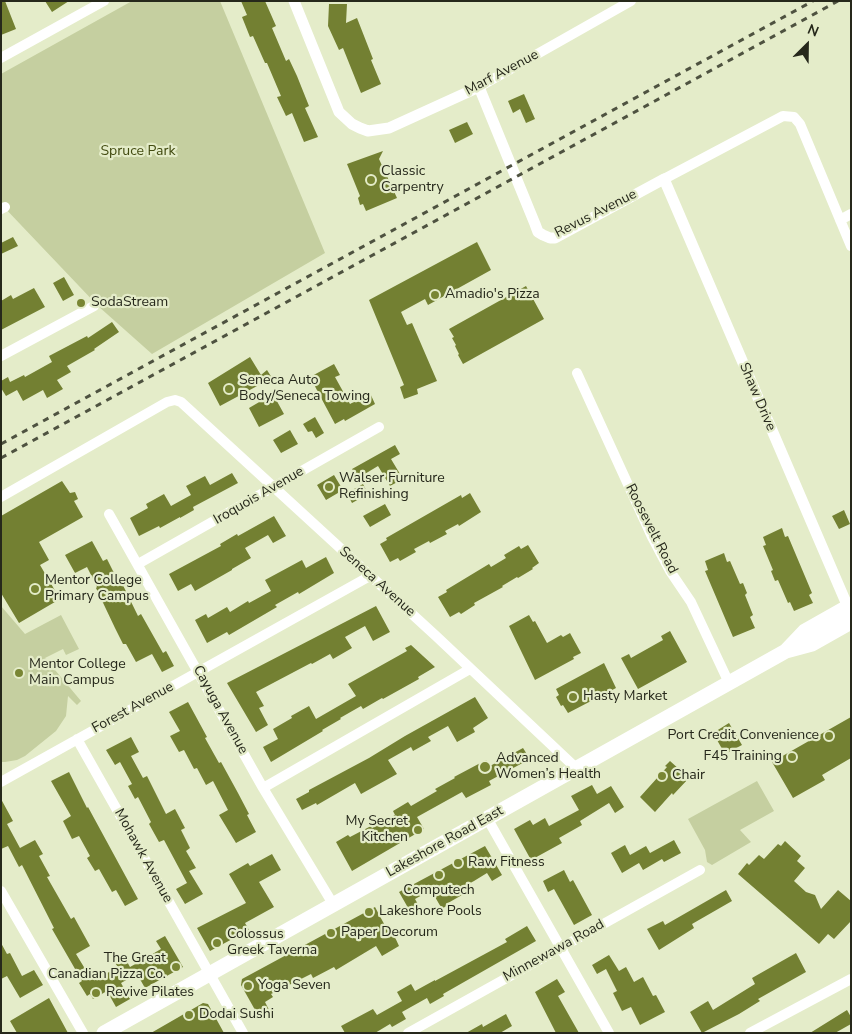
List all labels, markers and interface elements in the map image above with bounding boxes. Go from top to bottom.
north arrow [782,20,832,70]
text: N [805,20,822,42]
street label: Marf Avenue [462,47,542,99]
park label: Spruce Park [101,144,175,160]
place label: Classic Carpentry [381,164,444,196]
marker: Classic Carpentry [365,174,377,186]
street label: Revus Avenue [552,186,640,242]
place label: Amadio's Pizza [445,287,540,303]
marker: Amadio's Pizza [429,289,441,301]
place label: SodaStream [91,295,168,311]
marker: SodaStream [75,297,87,309]
street label: Shaw Drive [735,360,779,434]
place label: Seneca Auto Body/Seneca Towing [239,373,370,406]
marker: Seneca Auto Body/Seneca Towing [223,383,235,395]
street label: Iroquois Avenue [211,463,307,529]
place label: Walser Furniture Refinishing [339,471,445,504]
marker: Walser Furniture Refinishing [323,481,335,493]
street label: Roosevelt Road [621,481,681,577]
street label: Seneca Avenue [336,543,418,621]
place label: Mentor College Primary Campus [45,573,149,606]
marker: Mentor College Primary Campus [29,583,41,595]
place label: Mentor College Main Campus [29,657,126,690]
street label: Cayuga Avenue [189,663,251,757]
marker: Mentor College Main Campus [13,667,25,679]
street label: Forest Avenue [89,679,177,737]
place label: Hasty Market [583,689,667,705]
marker: Hasty Market [567,691,579,703]
place label: Port Credit Convenience [668,728,819,744]
marker: Port Credit Convenience [823,730,835,742]
place label: F45 Training [704,749,782,765]
place label: Advanced Women’s Health [496,751,601,784]
marker: F45 Training [786,751,798,763]
marker: Advanced Women’s Health [478,760,492,774]
place label: Chair [672,768,705,784]
marker: Chair [656,770,668,782]
street label: Lakeshore Road East [384,803,506,881]
street label: Mohawk Avenue [110,806,176,906]
place label: My Secret Kitchen [345,814,408,846]
marker: My Secret Kitchen [412,824,424,836]
place label: Raw Fitness [468,855,545,871]
marker: Raw Fitness [452,857,464,869]
marker: Computech [433,869,445,881]
place label: Computech [403,883,475,899]
place label: Lakeshore Pools [379,904,482,920]
marker: Lakeshore Pools [363,906,375,918]
street label: Minnewawa Road [501,916,607,986]
place label: Paper Decorum [341,925,438,941]
place label: Colossus Greek Taverna [227,927,317,960]
marker: Paper Decorum [325,927,337,939]
marker: Colossus Greek Taverna [211,937,223,949]
place label: The Great Canadian Pizza Co. [48,951,166,984]
marker: The Great Canadian Pizza Co. [170,961,182,973]
place label: Yoga Seven [258,978,331,994]
marker: Yoga Seven [242,980,254,992]
place label: Revive Pilates [106,985,194,1001]
marker: Revive Pilates [90,987,102,999]
place label: Dodai Sushi [199,1007,274,1023]
marker: Dodai Sushi [183,1009,195,1021]

